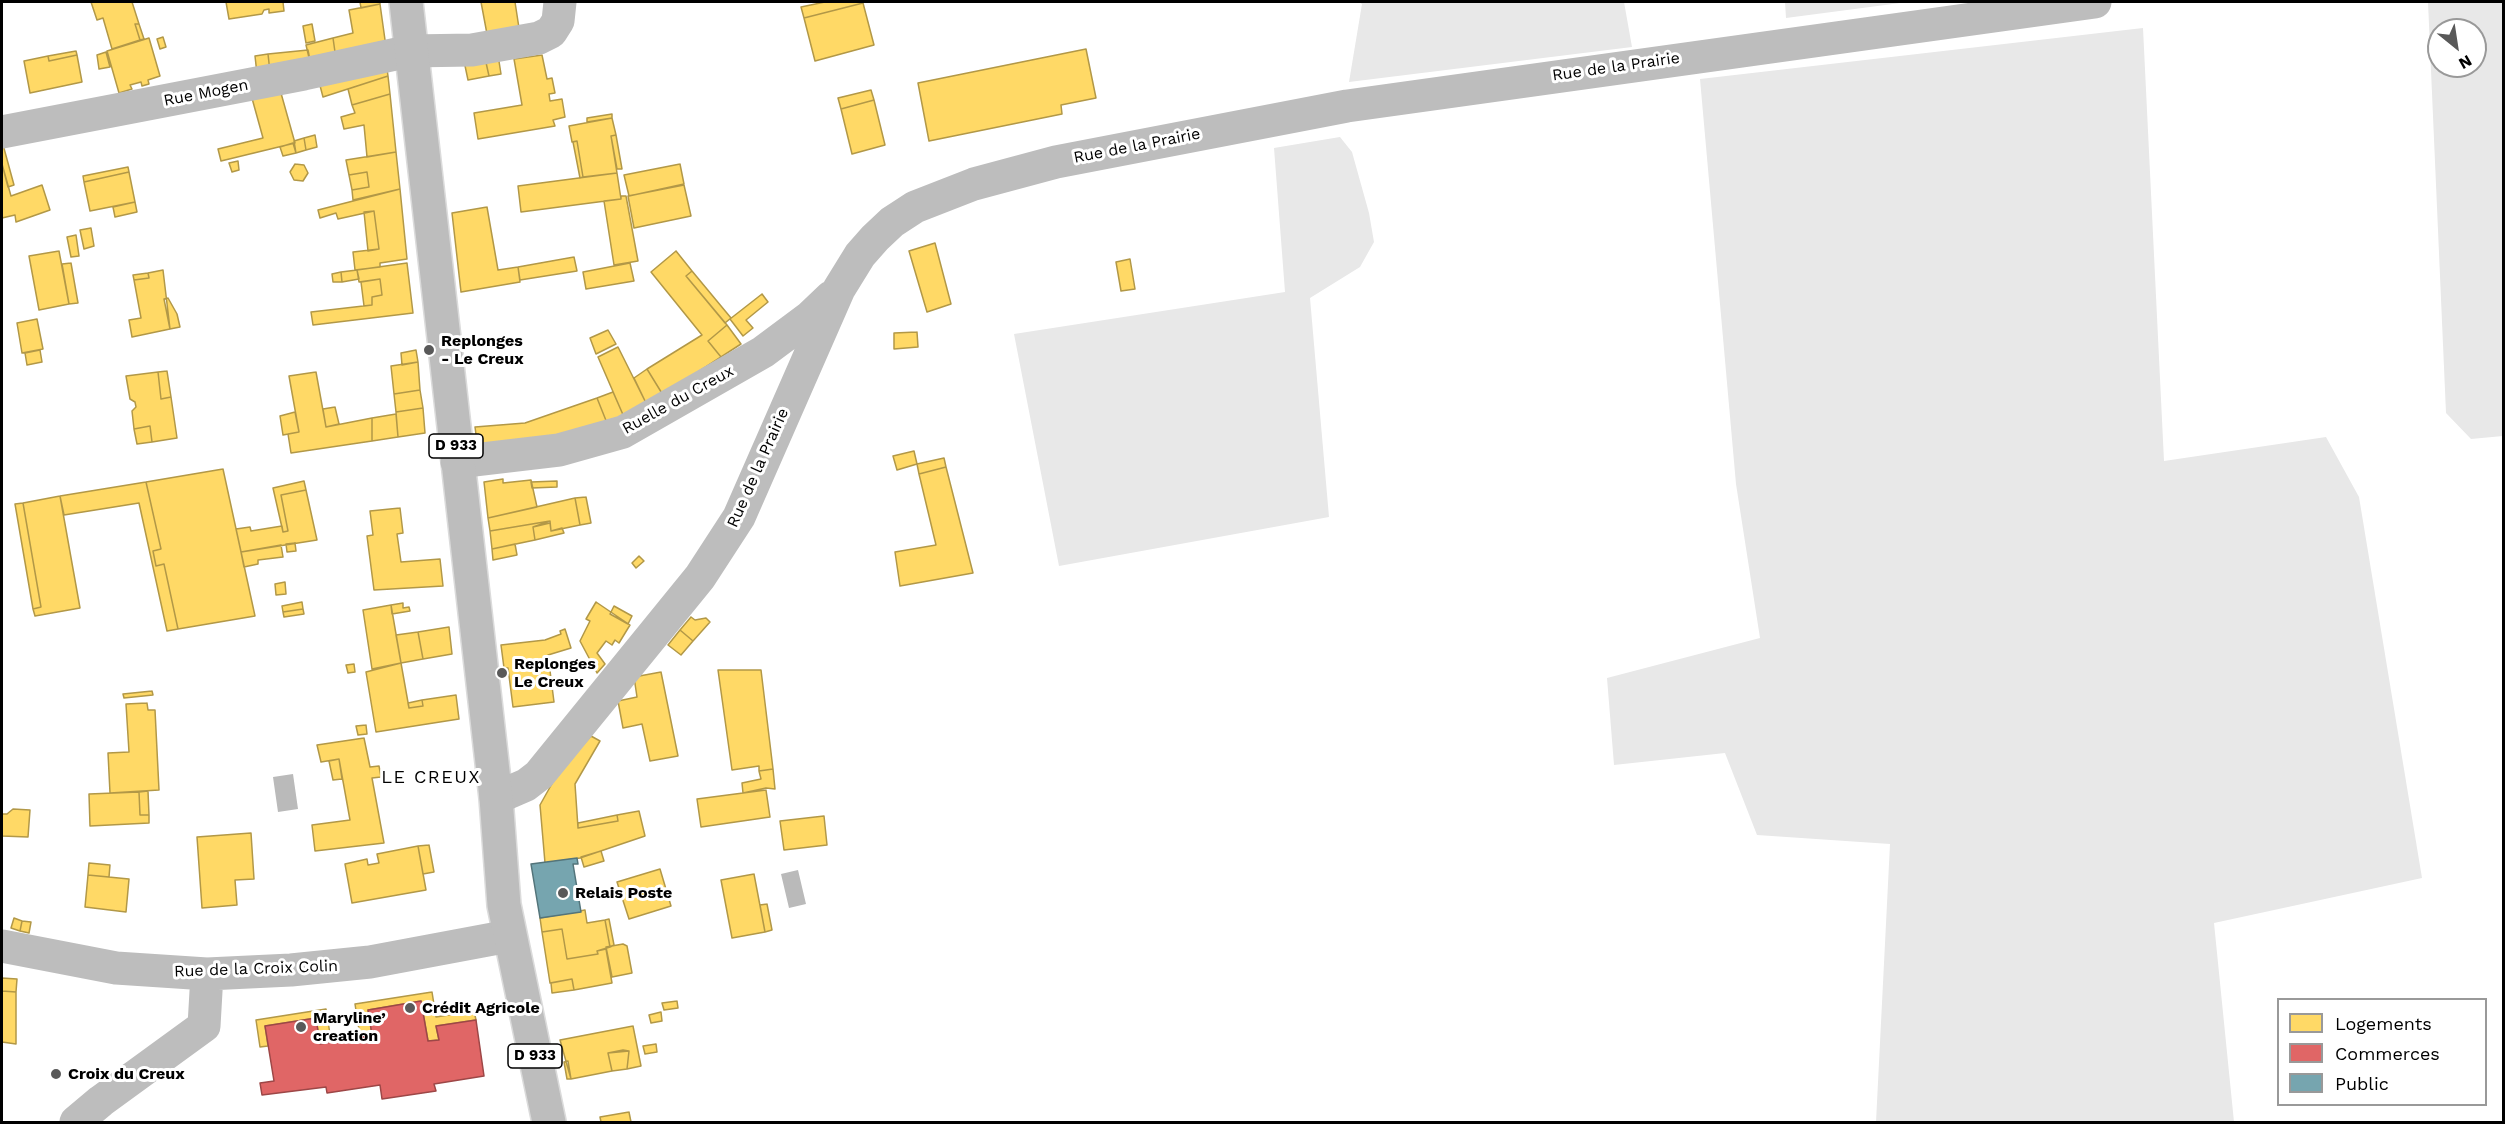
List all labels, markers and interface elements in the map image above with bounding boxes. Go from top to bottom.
north arrow [2427,18,2487,78]
street label: Rue de la Prairie [1551,49,1681,85]
text: N [2455,51,2475,73]
street label: Rue Mogen [162,75,250,111]
street label: Rue de la Prairie [1072,124,1202,168]
place label: Replonges - Le Creux [441,331,524,369]
marker: Replonges - Le Creux [422,343,436,357]
street label: Ruelle du Creux [619,361,737,439]
street label: Rue de la Prairie [723,405,793,531]
road number: D 933 [429,434,483,458]
place label: Replonges Le Creux [514,654,596,692]
marker: Replonges Le Creux [495,666,509,680]
district label: LE CREUX [381,767,481,789]
place label: Relais Poste [575,883,672,903]
marker: Relais Poste [556,886,570,900]
street label: Rue de la Croix Colin [174,957,338,981]
place label: Crédit Agricole [422,998,540,1018]
legend [2277,998,2487,1106]
marker: Crédit Agricole [403,1001,417,1015]
place label: Maryline’ creation [313,1008,386,1046]
text: Logements [2335,1013,2432,1034]
marker: Maryline’ creation [294,1020,308,1034]
text: Commerces [2335,1043,2440,1064]
road number: D 933 [508,1044,562,1068]
place label: Croix du Creux [68,1064,185,1084]
marker: Croix du Creux [49,1067,63,1081]
text: Public [2335,1073,2389,1094]

